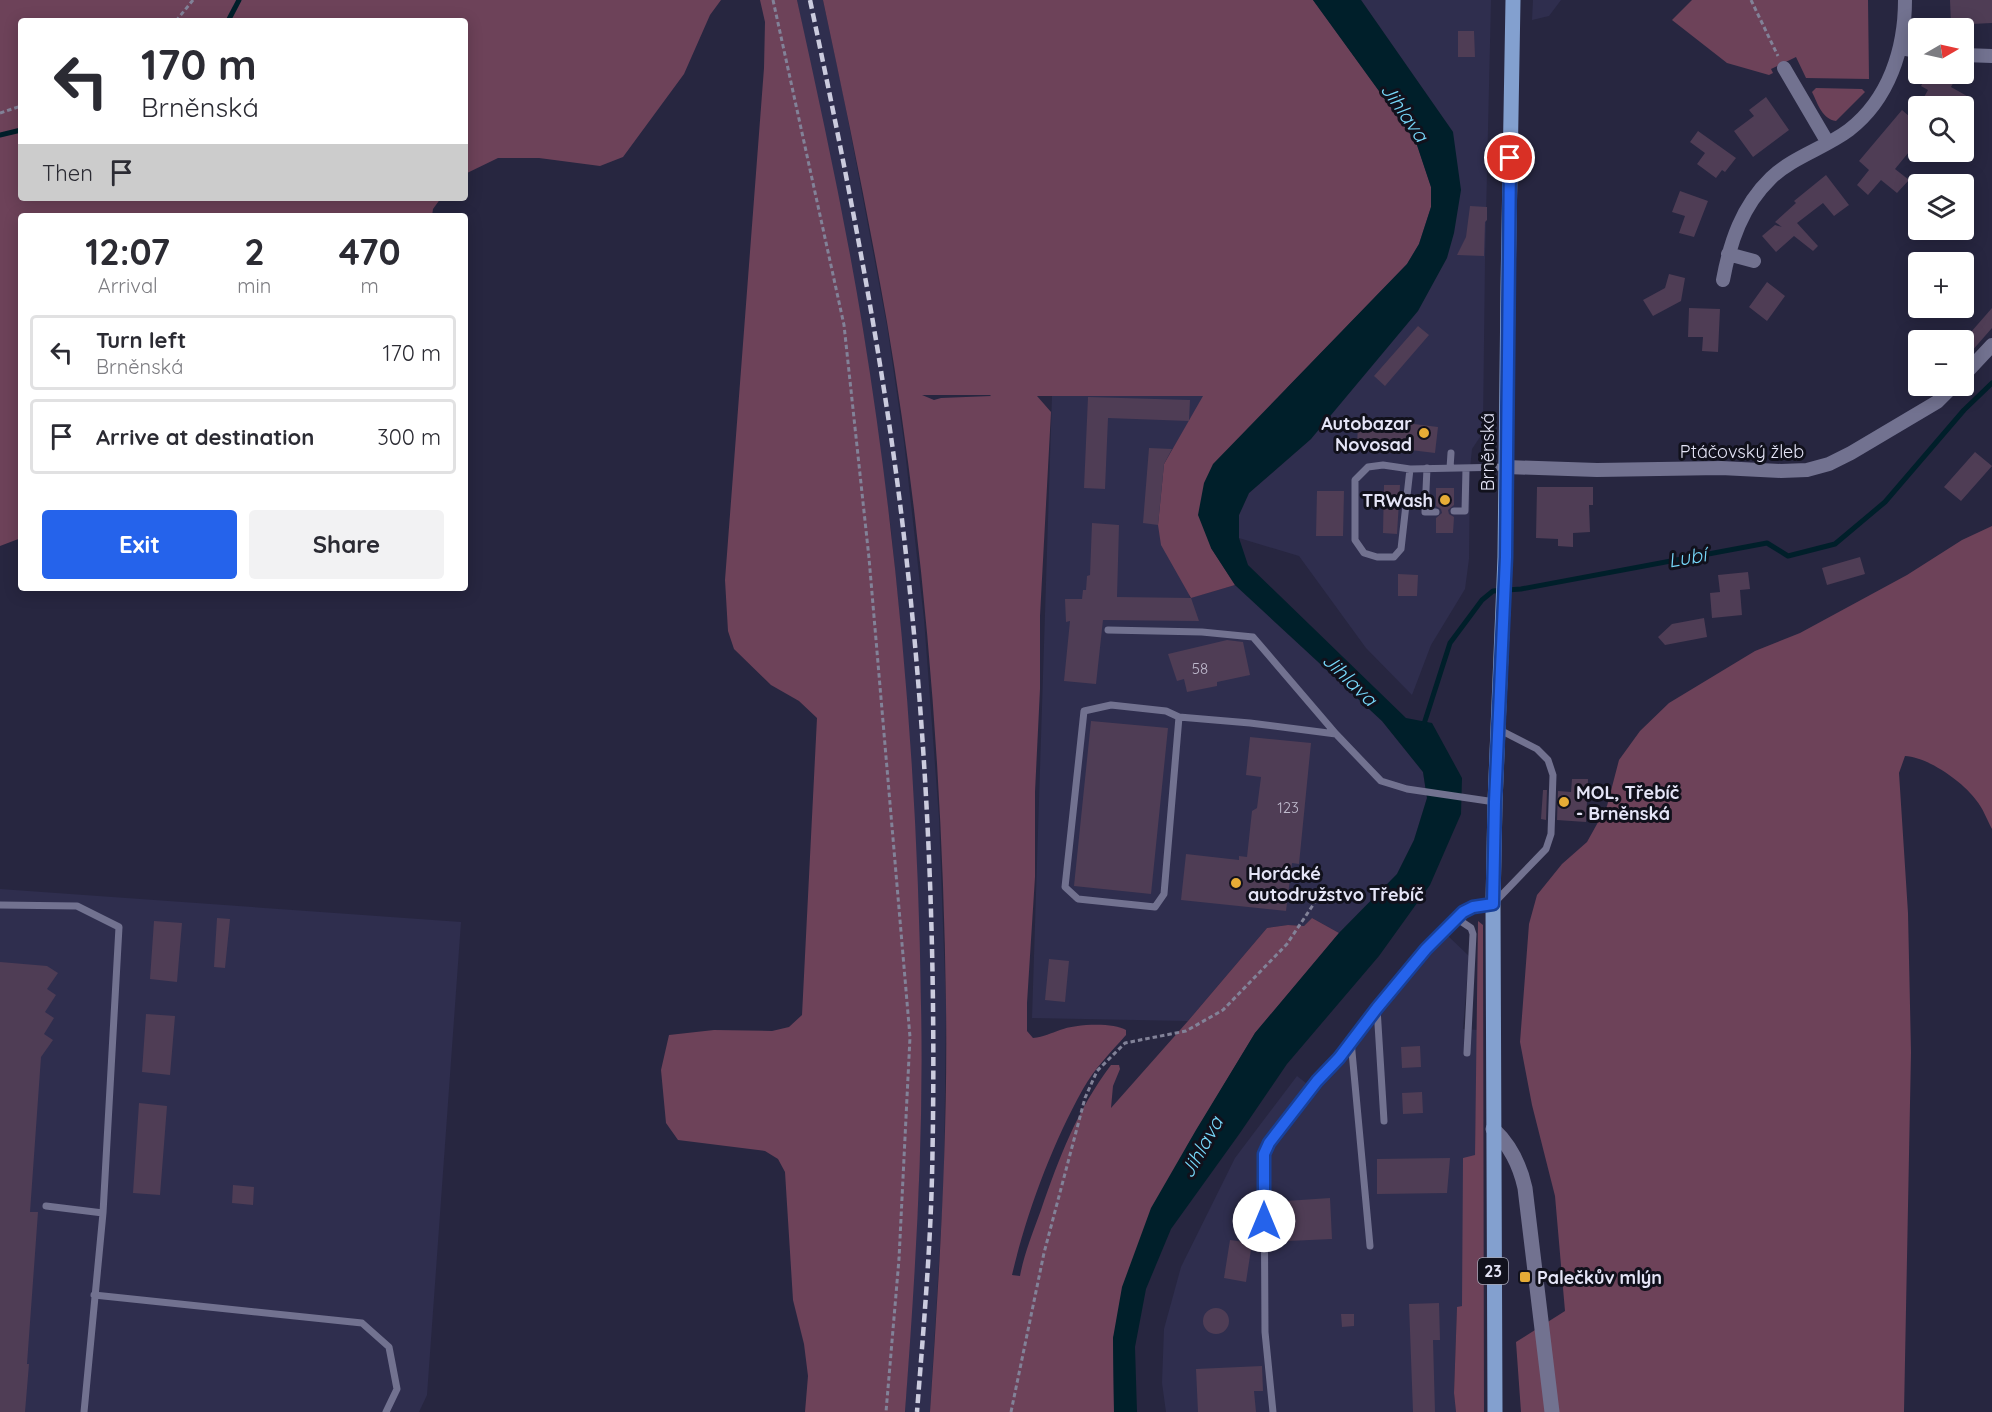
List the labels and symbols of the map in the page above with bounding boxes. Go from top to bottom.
north arrow [1908,18,1974,84]
water label: Jihlava [1376,78,1435,148]
pin [1484,132,1535,183]
place label: Autobazar Novosad [1321,412,1412,456]
street label: Brněnská [1476,413,1499,491]
marker: Autobazar Novosad [1417,426,1431,440]
street label: Ptáčovský žleb [1680,440,1804,463]
place label: TRWash [1362,489,1433,512]
marker: TRWash [1438,493,1452,507]
water label: Lubí [1666,541,1712,573]
water label: Jihlava [1317,647,1384,712]
house number: 58 [1192,659,1208,678]
place label: MOL, Třebíč - Brněnská [1576,781,1679,825]
marker: MOL, Třebíč - Brněnská [1557,795,1571,809]
house number: 123 [1277,798,1299,817]
place label: Horácké autodružstvo Třebíč [1248,862,1424,906]
marker: Horácké autodružstvo Třebíč [1229,876,1243,890]
water label: Jihlava [1174,1110,1229,1182]
position arrow [1232,1189,1296,1253]
road number: 23 [1478,1258,1508,1284]
place label: Palečkův mlýn [1537,1266,1662,1289]
marker: Palečkův mlýn [1518,1270,1532,1284]

